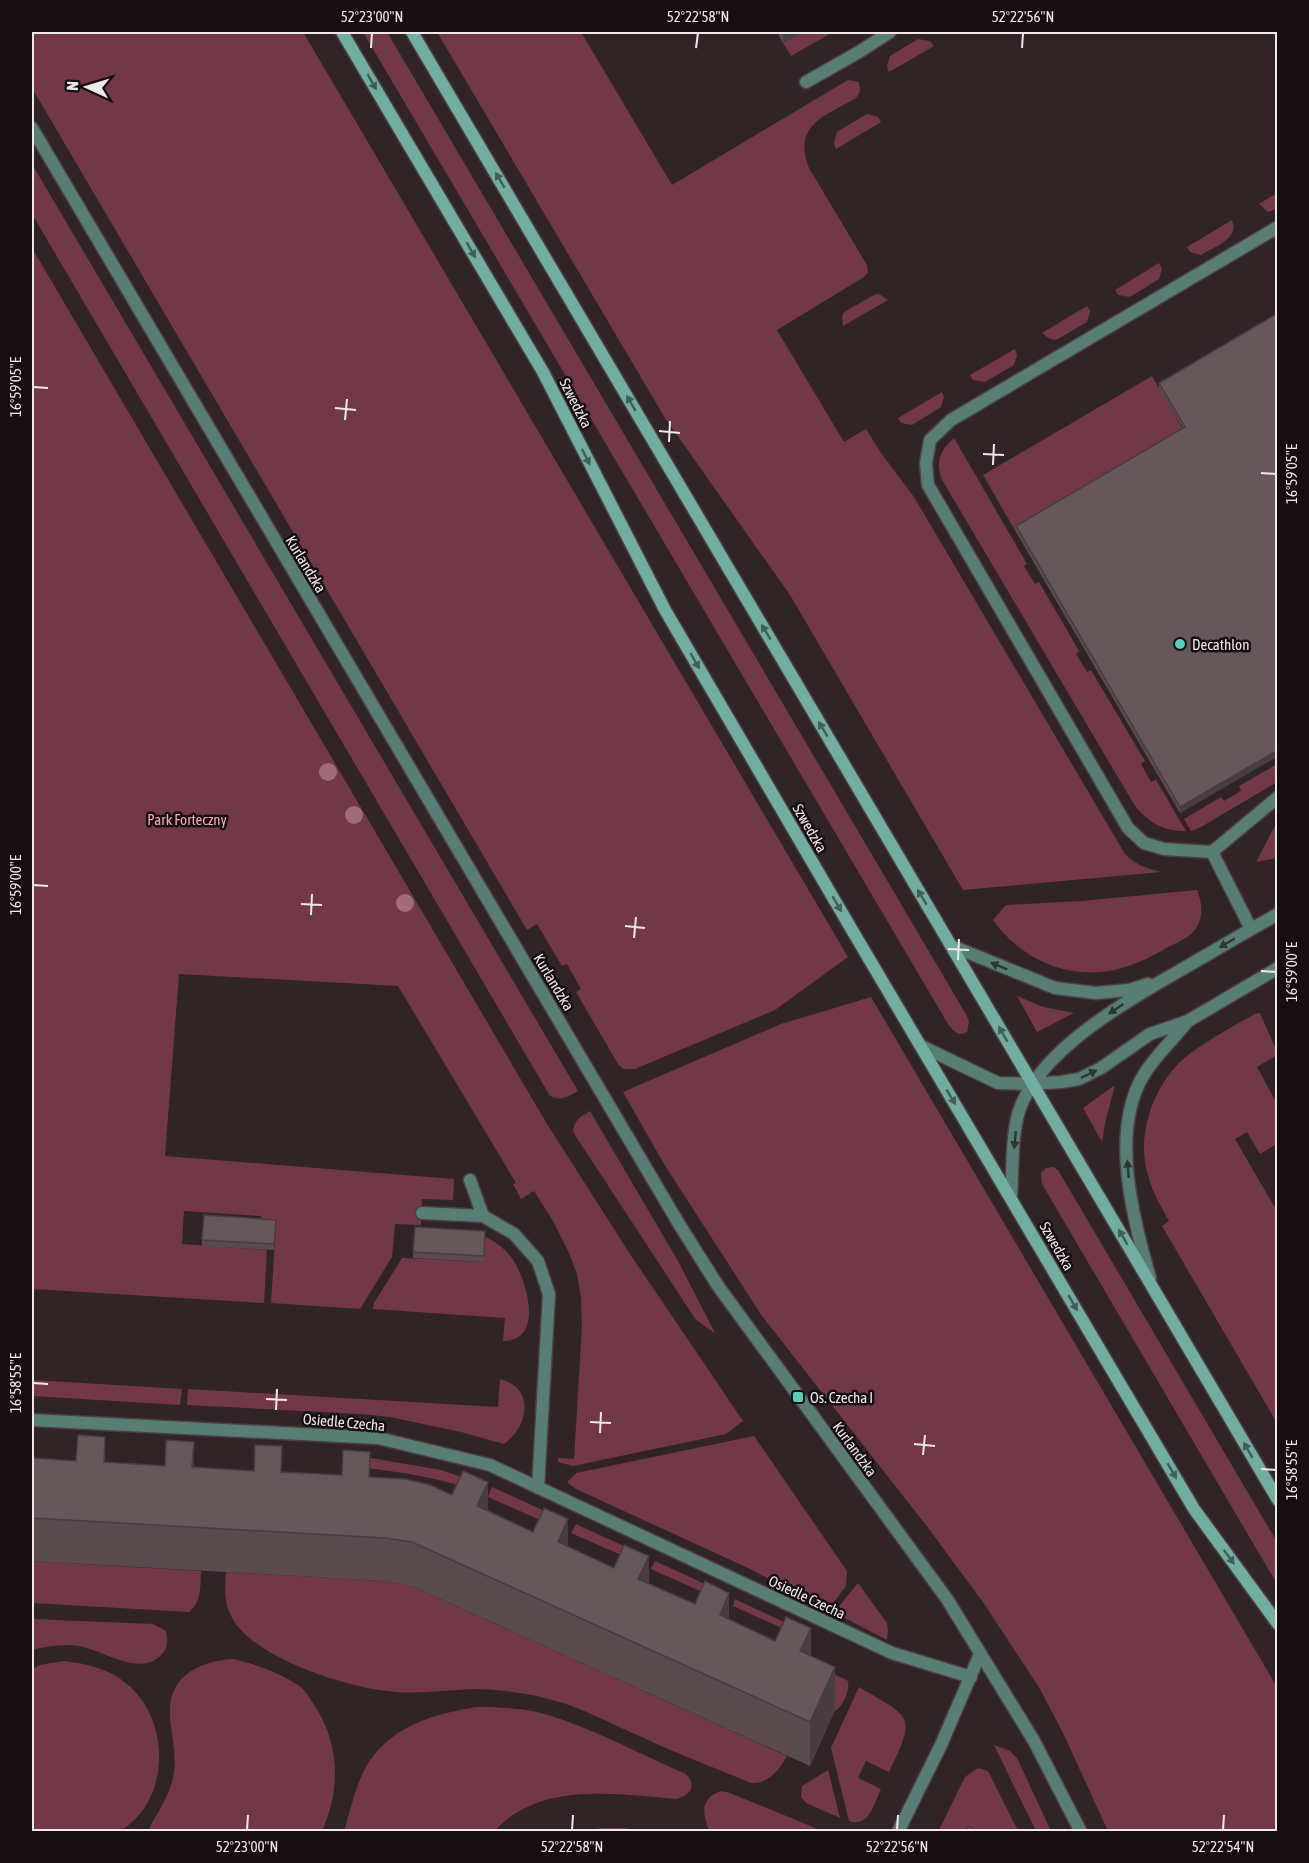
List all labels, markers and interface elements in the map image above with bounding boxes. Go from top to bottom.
text: 52°23'00"N [341,8,403,25]
text: 52°22'58"N [667,8,729,25]
text: 52°22'56"N [992,8,1054,25]
north arrow [57,57,117,117]
one-way arrow [367,74,377,91]
text: N [63,81,81,91]
one-way arrow [494,172,505,188]
one-way arrow [466,242,476,259]
text: 16°59'05"E [7,356,24,417]
street label: Szwedzka [556,375,596,431]
one-way arrow [625,395,636,411]
text: 16°59'05"E [1283,443,1300,504]
one-way arrow [582,448,591,465]
street label: Kurlandzka [282,533,330,595]
one-way arrow [760,624,771,640]
place label: Decathlon [1192,636,1249,653]
marker: Decathlon [1173,637,1187,651]
one-way arrow [689,653,700,669]
one-way arrow [817,721,828,737]
street label: Szwedzka [789,801,831,855]
park label: Park Forteczny [147,811,227,828]
text: 16°59'00"E [7,854,24,915]
one-way arrow [917,888,927,905]
one-way arrow [832,896,842,913]
one-way arrow [1218,938,1235,948]
text: 16°59'00"E [1283,941,1300,1002]
street label: Kurlandzka [530,951,578,1013]
one-way arrow [990,961,1008,971]
one-way arrow [1109,1003,1125,1015]
one-way arrow [997,1026,1008,1042]
one-way arrow [1081,1069,1098,1079]
one-way arrow [945,1089,956,1105]
one-way arrow [1010,1130,1020,1149]
one-way arrow [1123,1159,1133,1178]
street label: Szwedzka [1036,1219,1078,1273]
one-way arrow [1118,1228,1128,1245]
one-way arrow [1067,1295,1078,1311]
text: 16°58'55"E [7,1352,24,1413]
place label: Os. Czecha I [810,1389,873,1406]
marker: Os. Czecha I [791,1390,805,1404]
street label: Osiedle Czecha [302,1410,386,1434]
street label: Kurlandzka [830,1418,880,1480]
text: 16°58'55"E [1283,1439,1300,1500]
one-way arrow [1242,1442,1253,1458]
one-way arrow [1166,1463,1177,1479]
one-way arrow [1223,1548,1235,1564]
street label: Osiedle Czecha [766,1572,848,1622]
text: 52°23'00"N [216,1838,278,1855]
text: 52°22'58"N [541,1838,603,1855]
text: 52°22'56"N [866,1838,928,1855]
text: 52°22'54"N [1192,1838,1254,1855]

